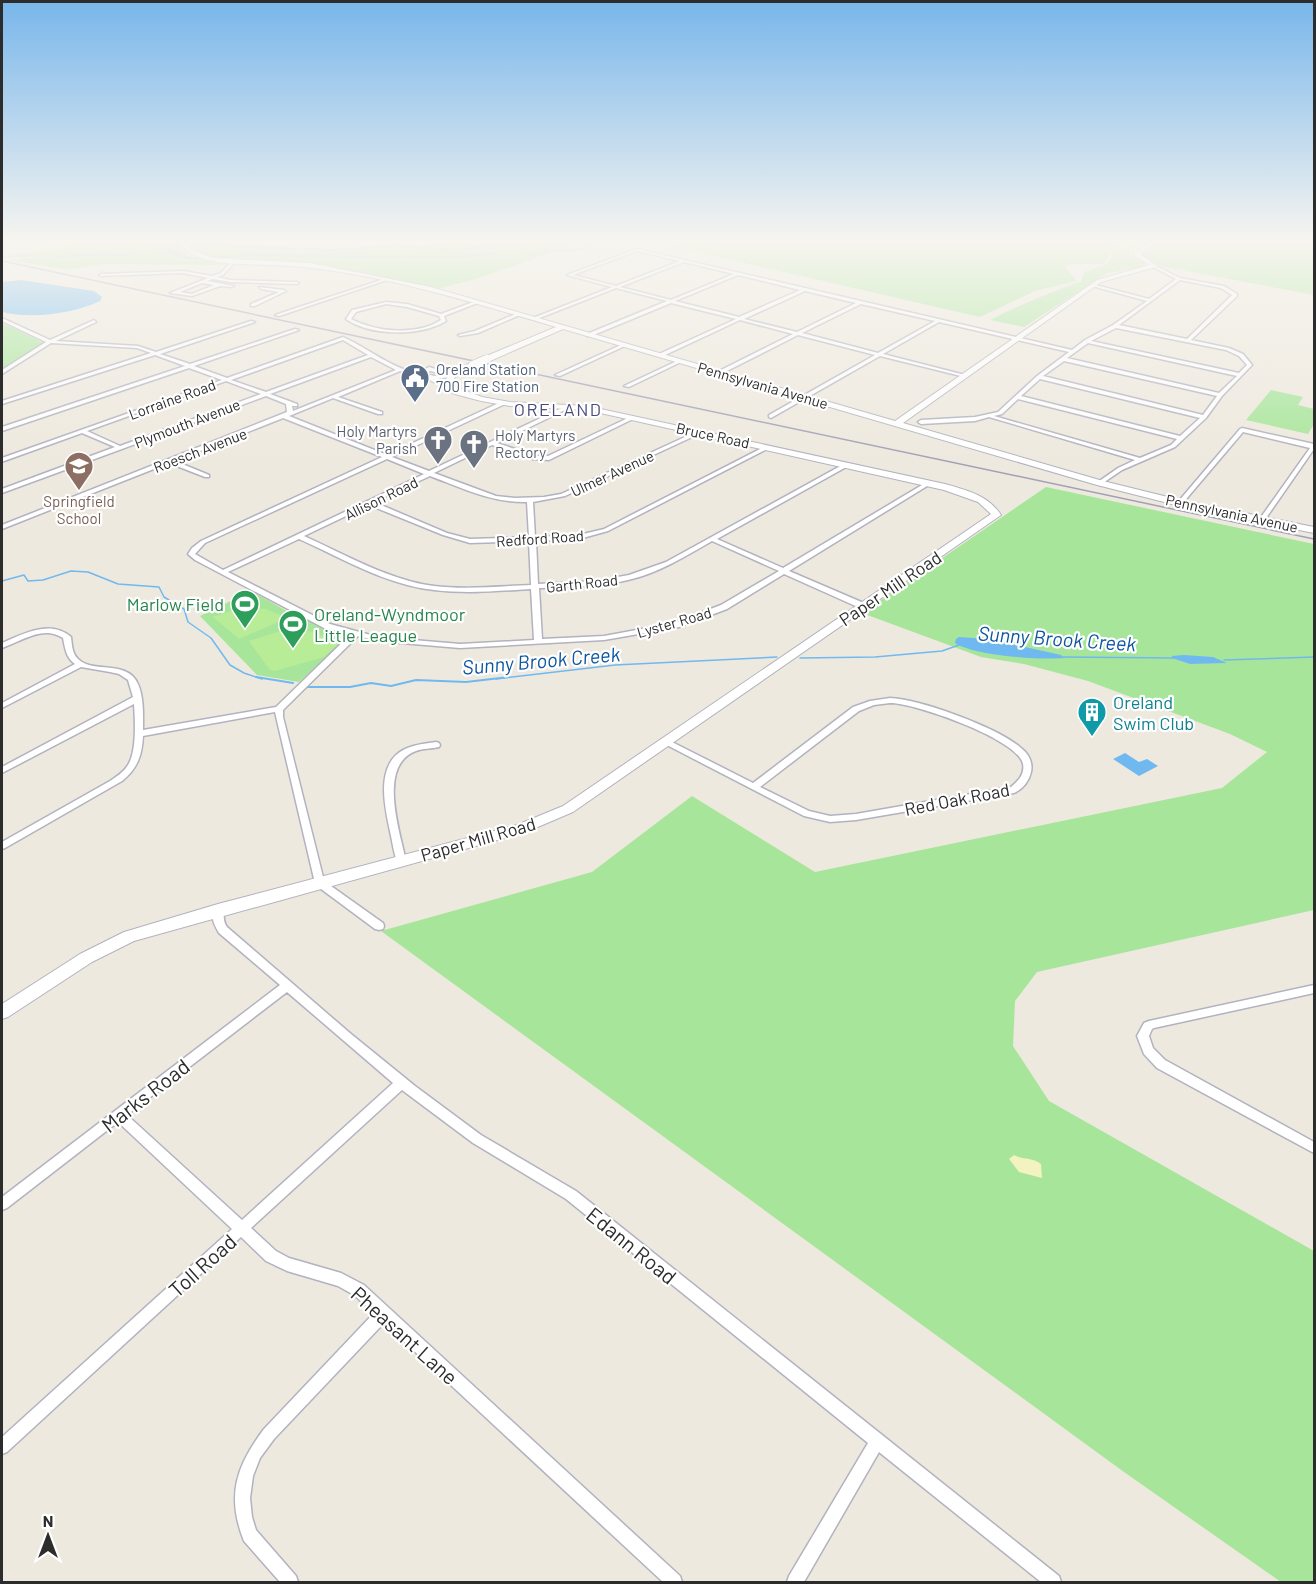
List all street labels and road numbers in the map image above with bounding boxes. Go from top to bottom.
street label: Pennsylvania Avenue [696,358,830,412]
street label: Lorraine Road [126,375,218,423]
street label: Plymouth Avenue [132,395,242,451]
street label: Bruce Road [675,418,751,452]
street label: Roesch Avenue [151,424,249,476]
street label: Ulmer Avenue [568,446,656,500]
street label: Allison Road [341,472,421,524]
street label: Pennsylvania Avenue [1164,490,1300,536]
street label: Redford Road [496,526,584,550]
street label: Paper Mill Road [835,546,945,630]
street label: Garth Road [545,570,619,596]
street label: Lyster Road [635,603,713,641]
street label: Red Oak Road [903,778,1011,820]
street label: Paper Mill Road [418,812,538,866]
street label: Marks Road [96,1053,194,1137]
street label: Edann Road [582,1201,682,1289]
street label: Toll Road [163,1228,241,1302]
street label: Pheasant Lane [347,1281,463,1389]

